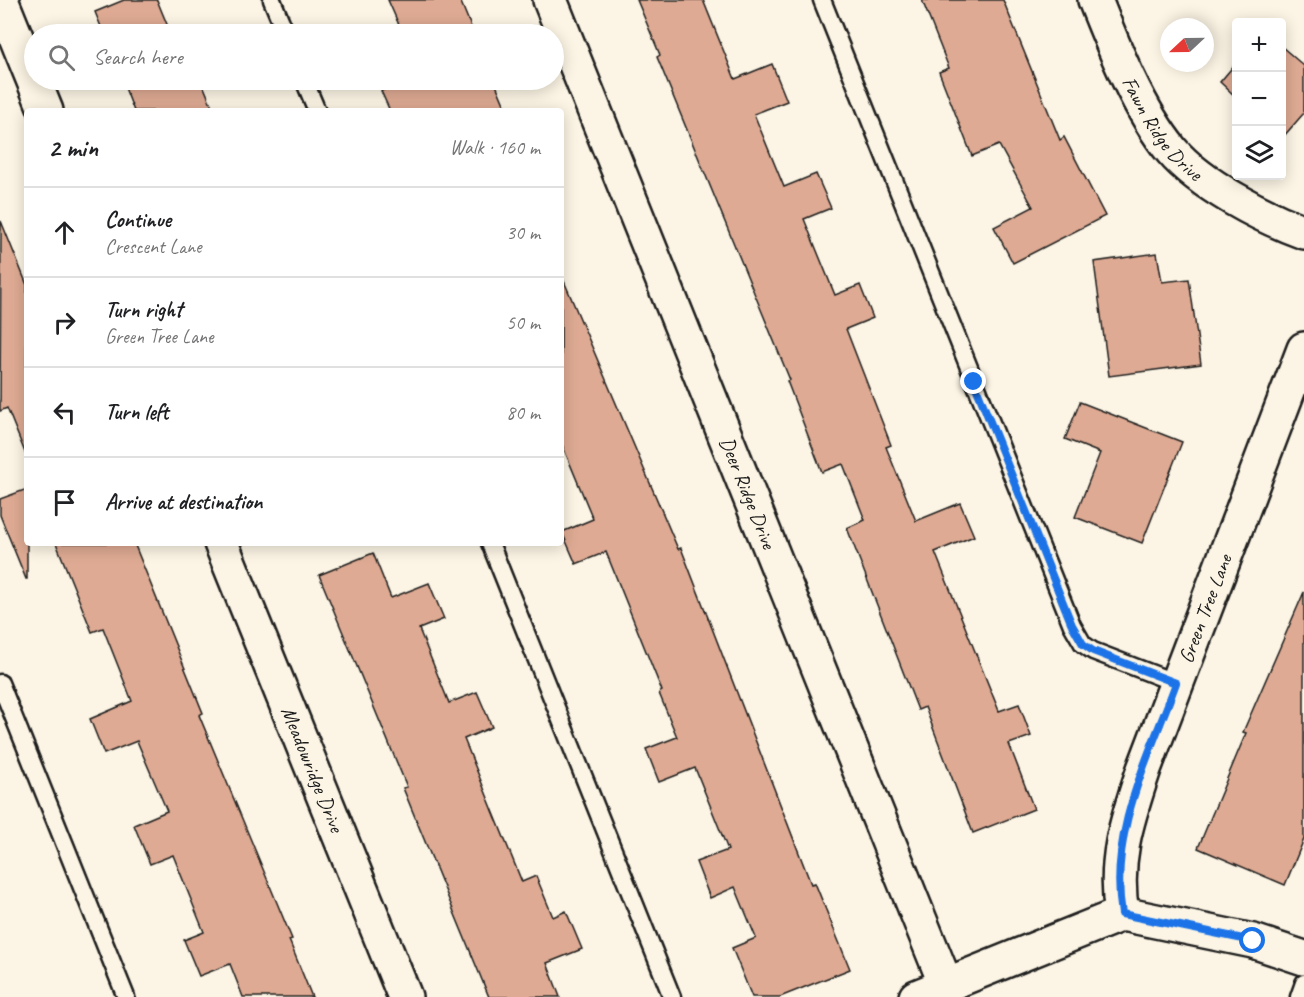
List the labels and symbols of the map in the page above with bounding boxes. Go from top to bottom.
north arrow [1160,18,1214,72]
street label: Fawn Ridge Drive [1116,72,1208,187]
route end [960,368,986,394]
street label: Deer Ridge Drive [714,433,783,553]
street label: Green Tree Lane [1173,550,1238,667]
street label: Meadowridge Drive [276,702,351,838]
route start [1239,927,1265,953]

